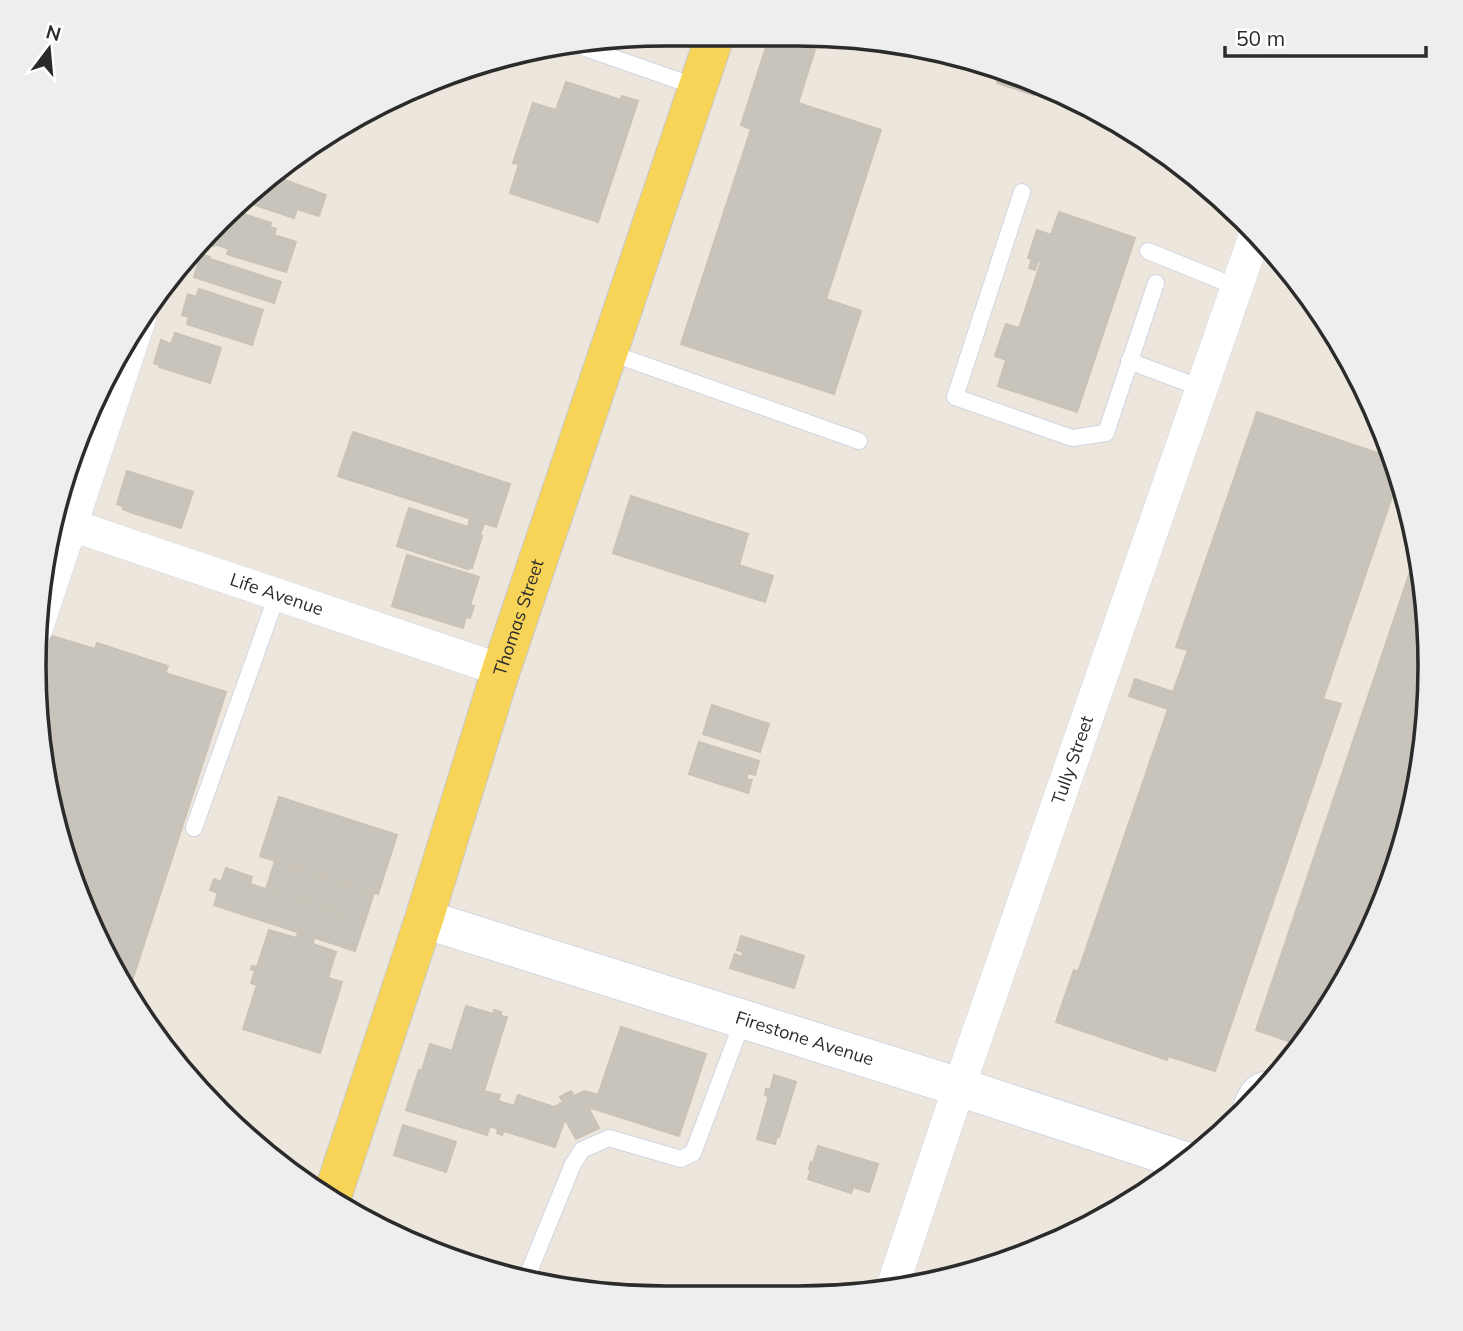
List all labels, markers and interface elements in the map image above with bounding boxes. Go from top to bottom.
north arrow [14,14,84,84]
scale bar [1225,14,1426,58]
text: N [43,19,64,46]
text: 50 m [1236,25,1285,51]
street label: Thomas Street [488,556,549,679]
street label: Life Avenue [227,567,327,620]
street label: Tully Street [1046,712,1098,807]
street label: Firestone Avenue [733,1006,877,1071]

